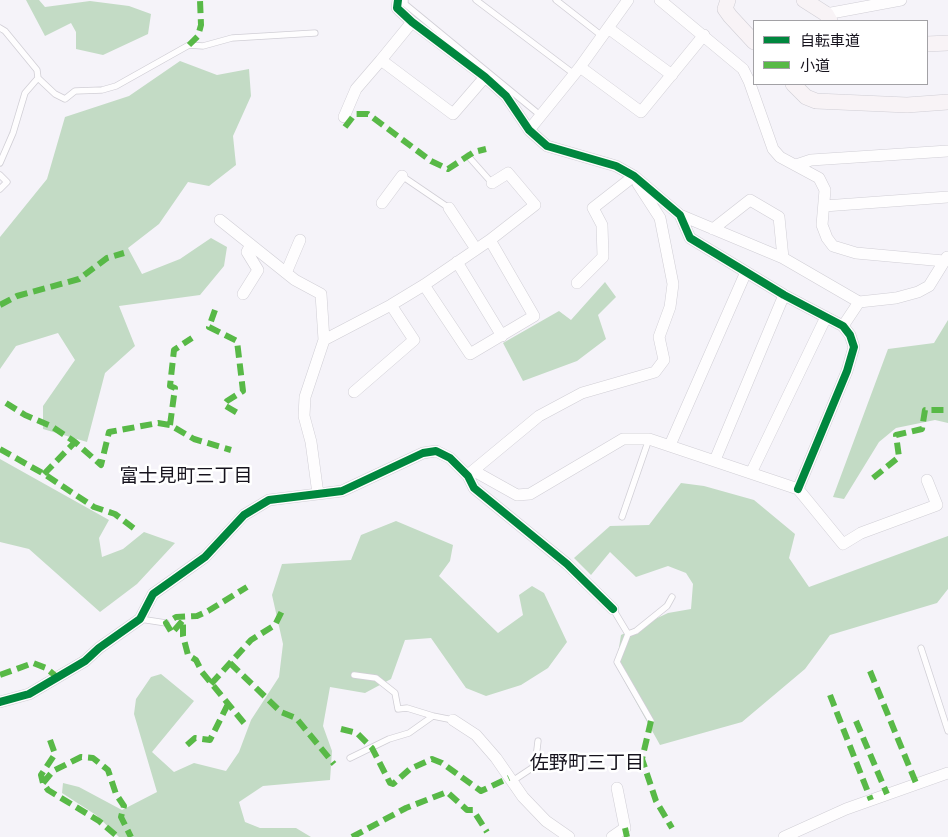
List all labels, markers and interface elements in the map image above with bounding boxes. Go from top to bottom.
legend [753,20,928,85]
text: 自転車道 [800,32,860,50]
text: 小道 [800,57,830,75]
district label: 富士見町三丁目 [120,466,252,488]
district label: 佐野町三丁目 [530,753,644,775]

